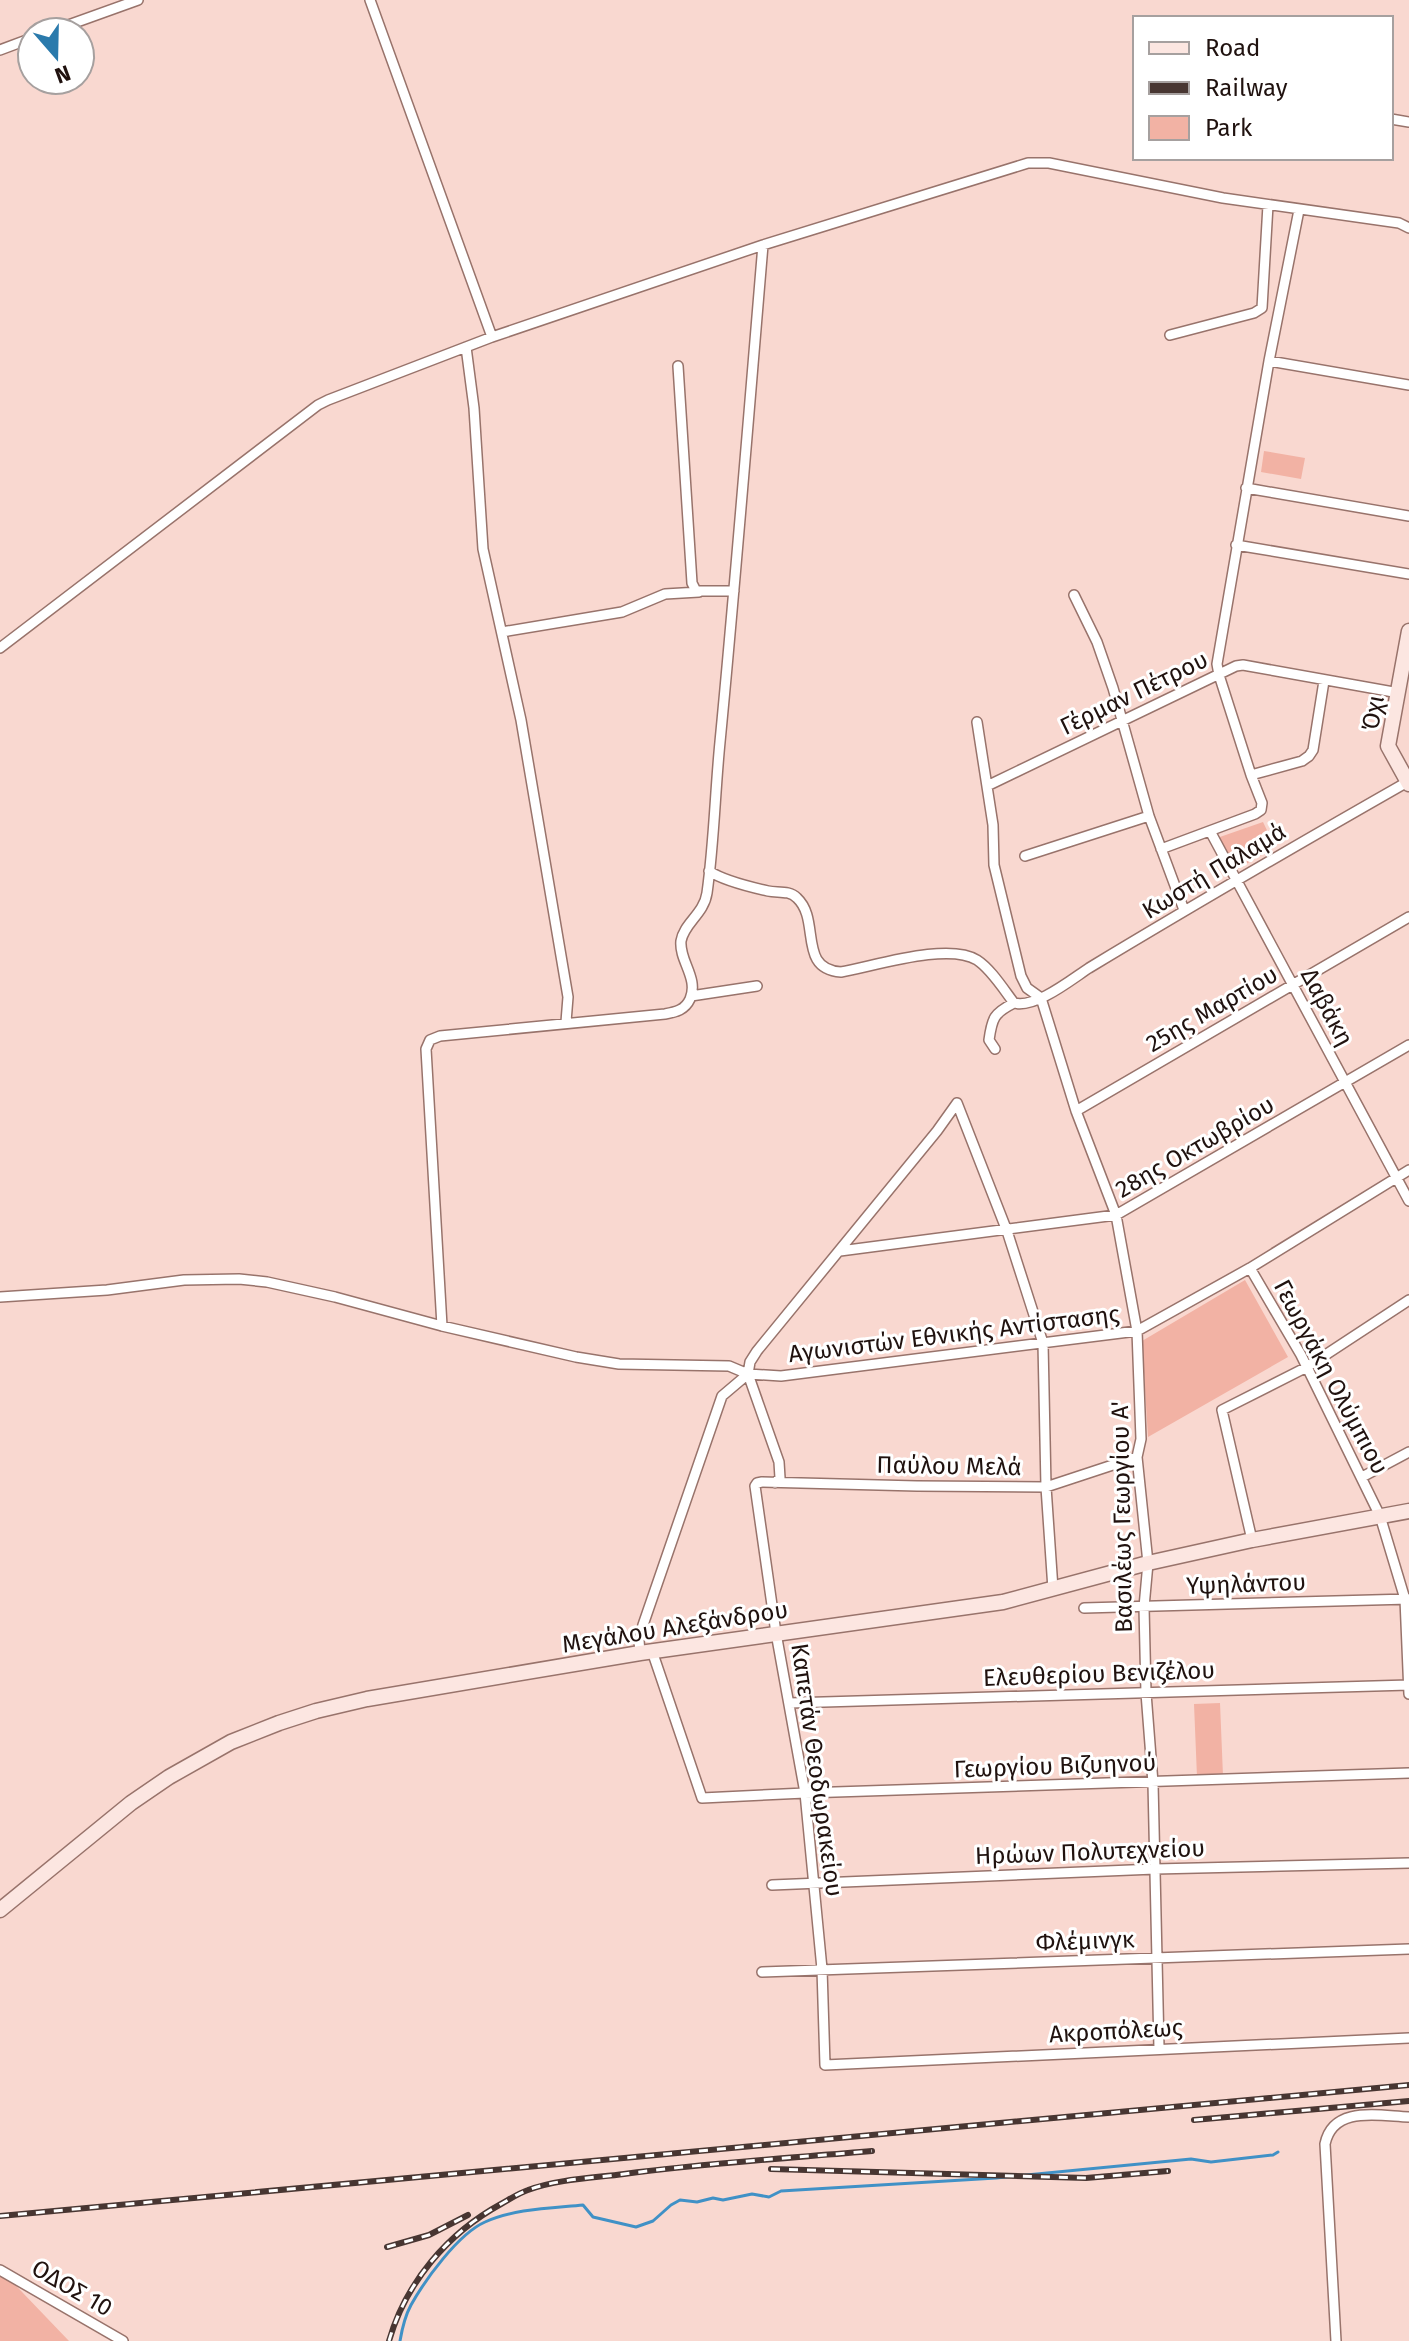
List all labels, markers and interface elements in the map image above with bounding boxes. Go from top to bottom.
north arrow [16,16,96,96]
legend [1133,16,1393,160]
text: Road [1205,34,1260,62]
text: N [51,59,74,90]
text: Railway [1205,74,1288,102]
text: Park [1205,114,1253,142]
street label: Γέρμαν Πέτρου [1056,645,1212,741]
street label: Όχι [1356,693,1390,733]
street label: Κωστή Παλαμά [1137,817,1291,925]
street label: 25ης Μαρτίου [1141,960,1283,1058]
street label: Δαβάκη [1295,963,1359,1051]
street label: 28ης Οκτωβρίου [1111,1090,1279,1204]
street label: Γεωργάκη Ολύμπιου [1268,1275,1394,1479]
street label: Αγωνιστών Εθνικής Αντίστασης [787,1300,1121,1368]
street label: Βασιλέως Γεωργίου Α' [1106,1401,1138,1633]
street label: Παύλου Μελά [876,1451,1022,1481]
street label: Υψηλάντου [1186,1568,1306,1600]
street label: Μεγάλου Αλεξάνδρου [560,1595,790,1659]
street label: Καπετάν Θεοδωρακείου [785,1641,849,1899]
street label: Ελευθερίου Βενιζέλου [983,1656,1215,1692]
street label: Γεωργίου Βιζυηνού [953,1748,1157,1784]
street label: Ηρώων Πολυτεχνείου [975,1834,1205,1870]
street label: Φλέμινγκ [1035,1925,1135,1957]
street label: Ακροπόλεως [1048,2014,1184,2048]
street label: ΟΔΟΣ 10 [27,2254,117,2322]

